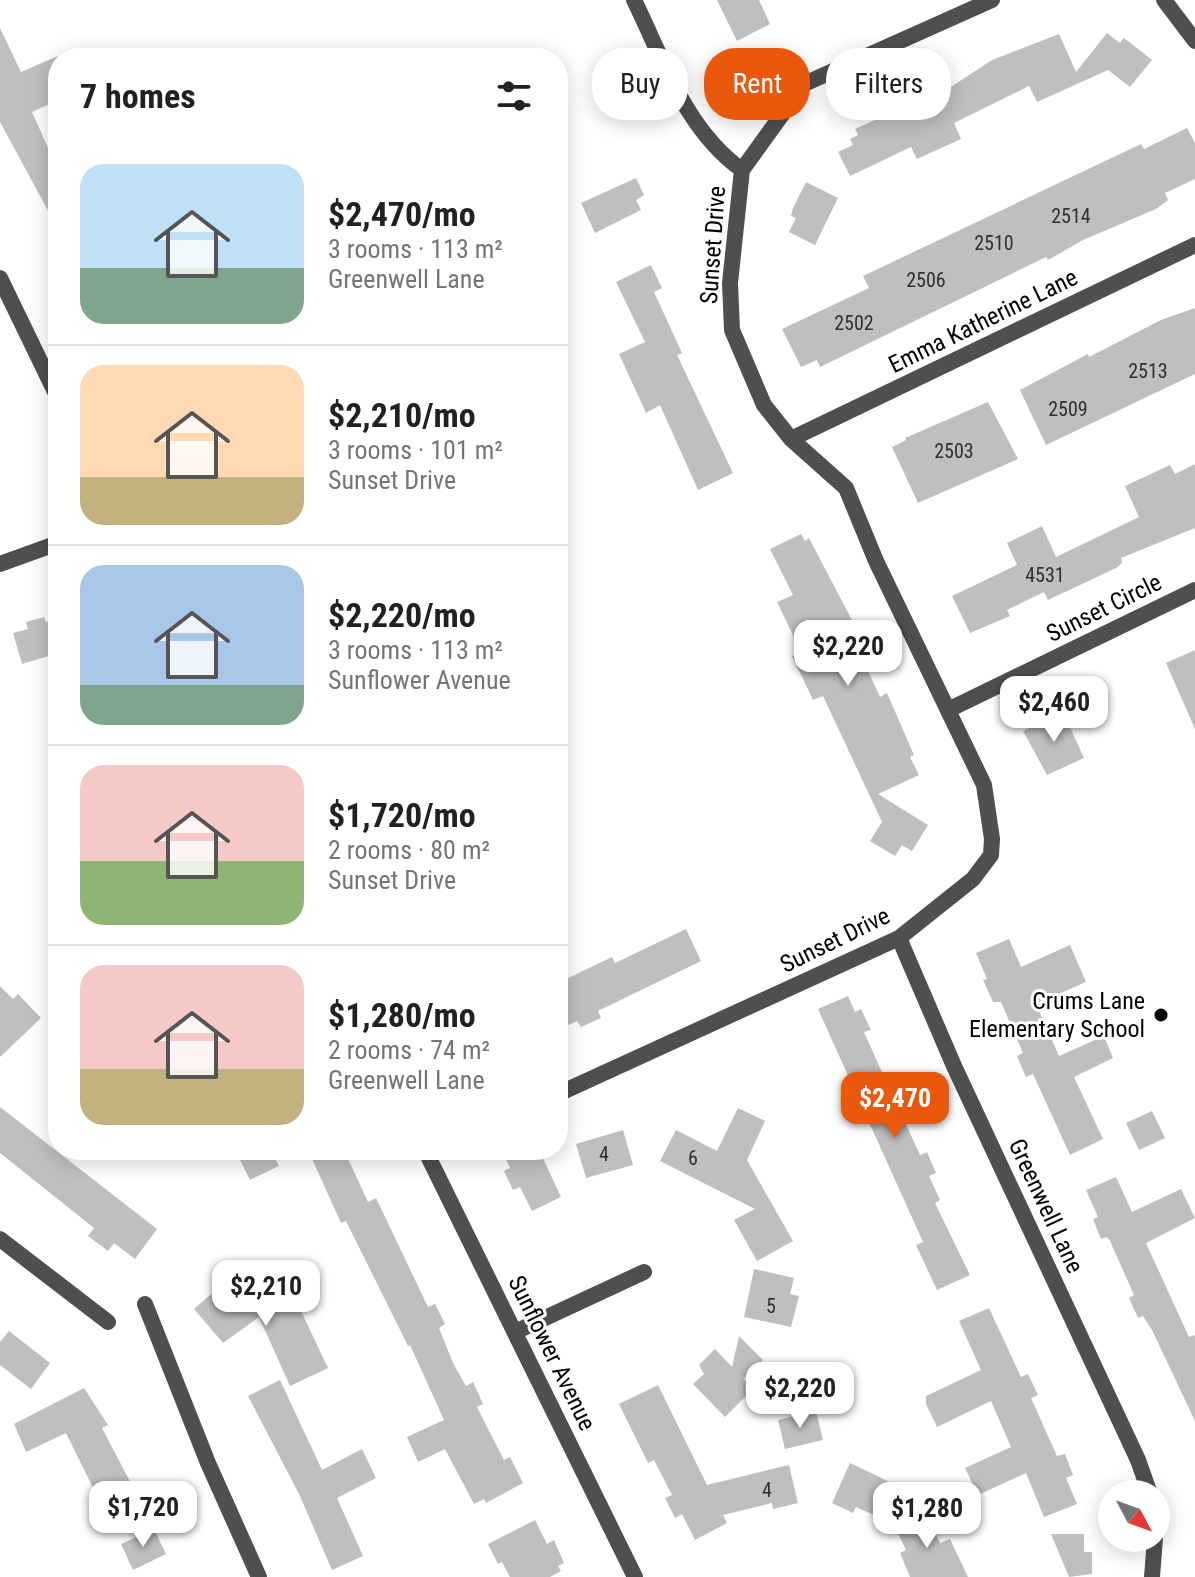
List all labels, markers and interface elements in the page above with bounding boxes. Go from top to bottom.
chip: Buy [592,48,688,120]
chip: Rent [704,48,810,120]
chip: Filters [826,48,951,120]
icon: filters [492,74,536,118]
text: 7 homes [80,76,196,116]
street label: Sunset Drive [695,185,731,305]
text: $2,470/mo [328,194,476,234]
icon: home [144,196,240,292]
house number: 2514 [1051,204,1091,228]
house number: 2510 [974,231,1014,255]
text: 3 rooms · 113 m² [328,234,503,264]
street label: Emma Katherine Lane [884,263,1082,379]
text: Greenwell Lane [328,264,485,294]
house number: 2506 [906,268,946,292]
house number: 2502 [834,311,874,335]
house number: 2513 [1128,359,1168,383]
text: $2,210/mo [328,395,476,435]
icon: home [144,397,240,493]
house number: 2509 [1048,397,1088,421]
text: 3 rooms · 101 m² [328,435,503,465]
house number: 2503 [934,439,974,463]
text: Sunset Drive [328,465,456,495]
house number: 4531 [1025,563,1065,587]
street label: Sunset Circle [1042,568,1166,648]
text: $2,220/mo [328,595,476,635]
icon: home [144,597,240,693]
pin: $2,220 [783,620,913,688]
text: $2,220 [812,631,884,661]
text: 3 rooms · 113 m² [328,635,503,665]
text: Sunflower Avenue [328,665,511,695]
pin: $2,460 [989,676,1119,744]
text: $2,460 [1018,687,1090,717]
text: $1,720/mo [328,795,476,835]
icon: home [144,797,240,893]
text: 2 rooms · 80 m² [328,835,490,865]
text: Sunset Drive [328,865,456,895]
street label: Sunset Drive [776,901,894,979]
place label: Crums Lane Elementary School [969,987,1145,1043]
text: $1,280/mo [328,995,476,1035]
icon: home [144,997,240,1093]
marker: Crums Lane Elementary School [1152,1006,1170,1024]
text: 2 rooms · 74 m² [328,1035,490,1065]
text: Greenwell Lane [328,1065,485,1095]
pin: $2,470 [830,1072,960,1140]
text: $2,470 [859,1083,931,1113]
street label: Greenwell Lane [1003,1135,1089,1277]
house number: 4 [599,1142,609,1166]
house number: 6 [688,1146,698,1170]
pin: $2,210 [201,1260,331,1328]
text: $2,210 [230,1271,302,1301]
street label: Sunflower Avenue [502,1271,602,1435]
house number: 5 [766,1294,776,1318]
pin: $2,220 [735,1362,865,1430]
text: $2,220 [764,1373,836,1403]
house number: 4 [762,1478,772,1502]
north arrow [1098,1480,1170,1552]
map controls [1098,1480,1170,1552]
pin: $1,720 [78,1481,208,1549]
pin: $1,280 [862,1482,992,1550]
text: $1,720 [107,1492,179,1522]
text: $1,280 [891,1493,963,1523]

